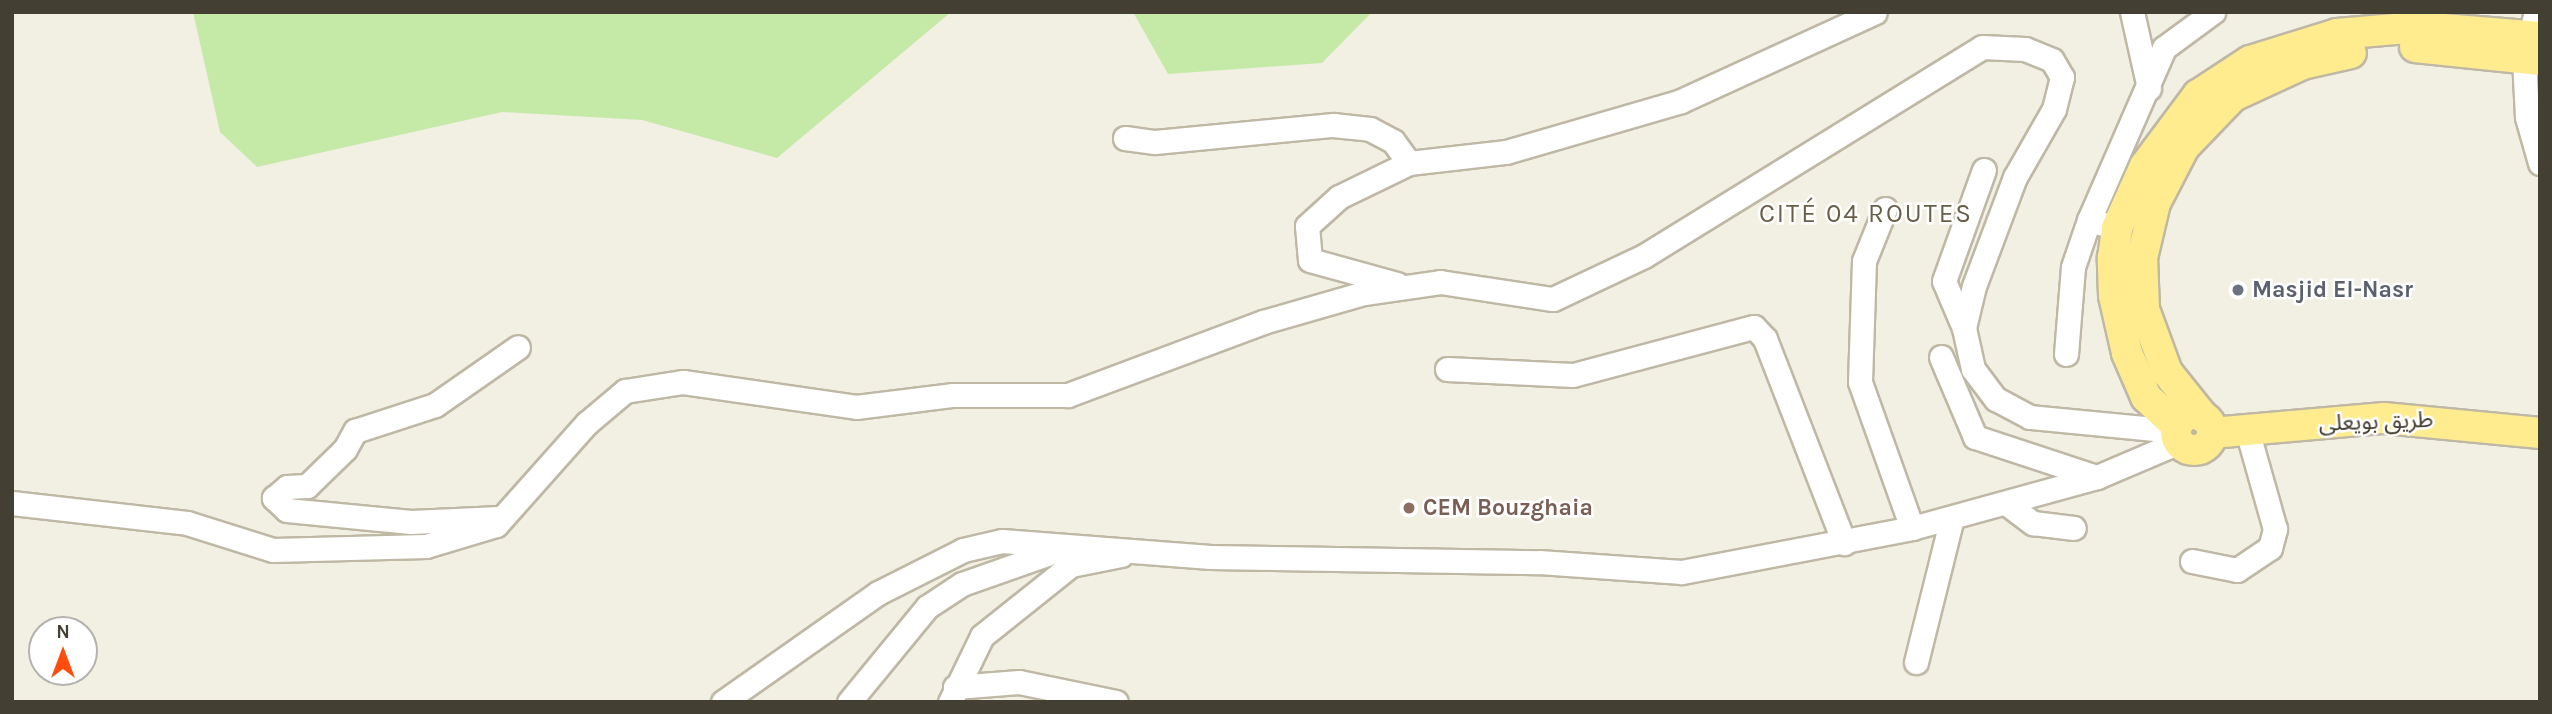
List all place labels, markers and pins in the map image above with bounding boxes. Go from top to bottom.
place label: Masjid El-Nasr [2252,276,2413,304]
marker: Masjid El-Nasr [2230,282,2246,298]
place label: CEM Bouzghaia [1423,494,1593,522]
marker: CEM Bouzghaia [1401,500,1417,516]

